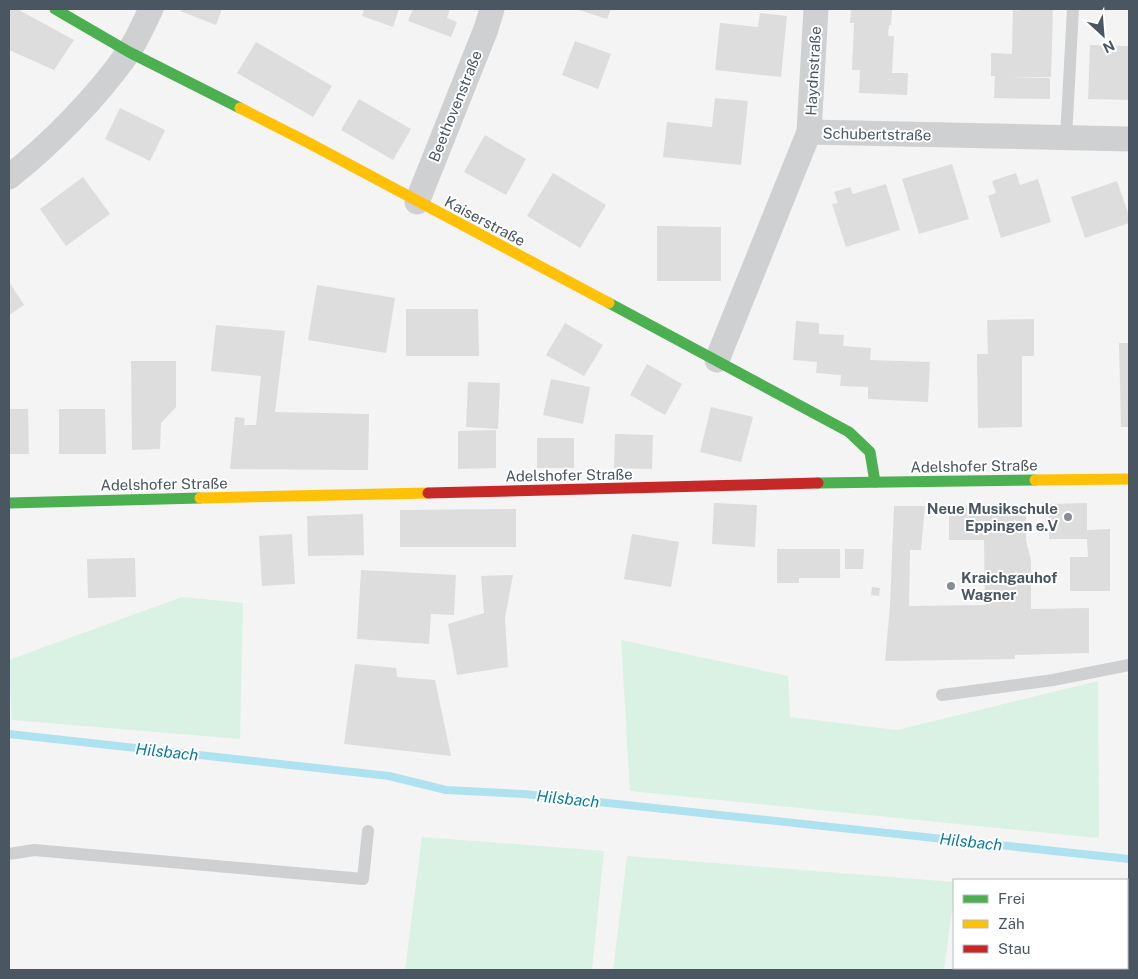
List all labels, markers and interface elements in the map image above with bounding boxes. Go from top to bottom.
north arrow [1078,10,1128,60]
street label: Haydnstraße [802,26,824,116]
text: N [1100,37,1117,56]
street label: Beethovenstraße [425,48,485,164]
street label: Schubertstraße [822,125,932,143]
street label: Kaiserstraße [442,193,528,249]
street label: Adelshofer Straße [910,456,1038,476]
street label: Adelshofer Straße [505,465,633,485]
street label: Adelshofer Straße [100,474,228,494]
place label: Neue Musikschule Eppingen e.V [927,500,1058,534]
marker: Neue Musikschule Eppingen e.V [1062,511,1074,523]
place label: Kraichgauhof Wagner [961,569,1057,603]
marker: Kraichgauhof Wagner [945,580,957,592]
water label: Hilsbach [135,739,199,765]
water label: Hilsbach [536,786,600,812]
water label: Hilsbach [939,829,1003,855]
legend [953,879,1128,969]
text: Frei [998,890,1025,907]
text: Zäh [998,915,1025,932]
text: Stau [998,940,1031,957]

